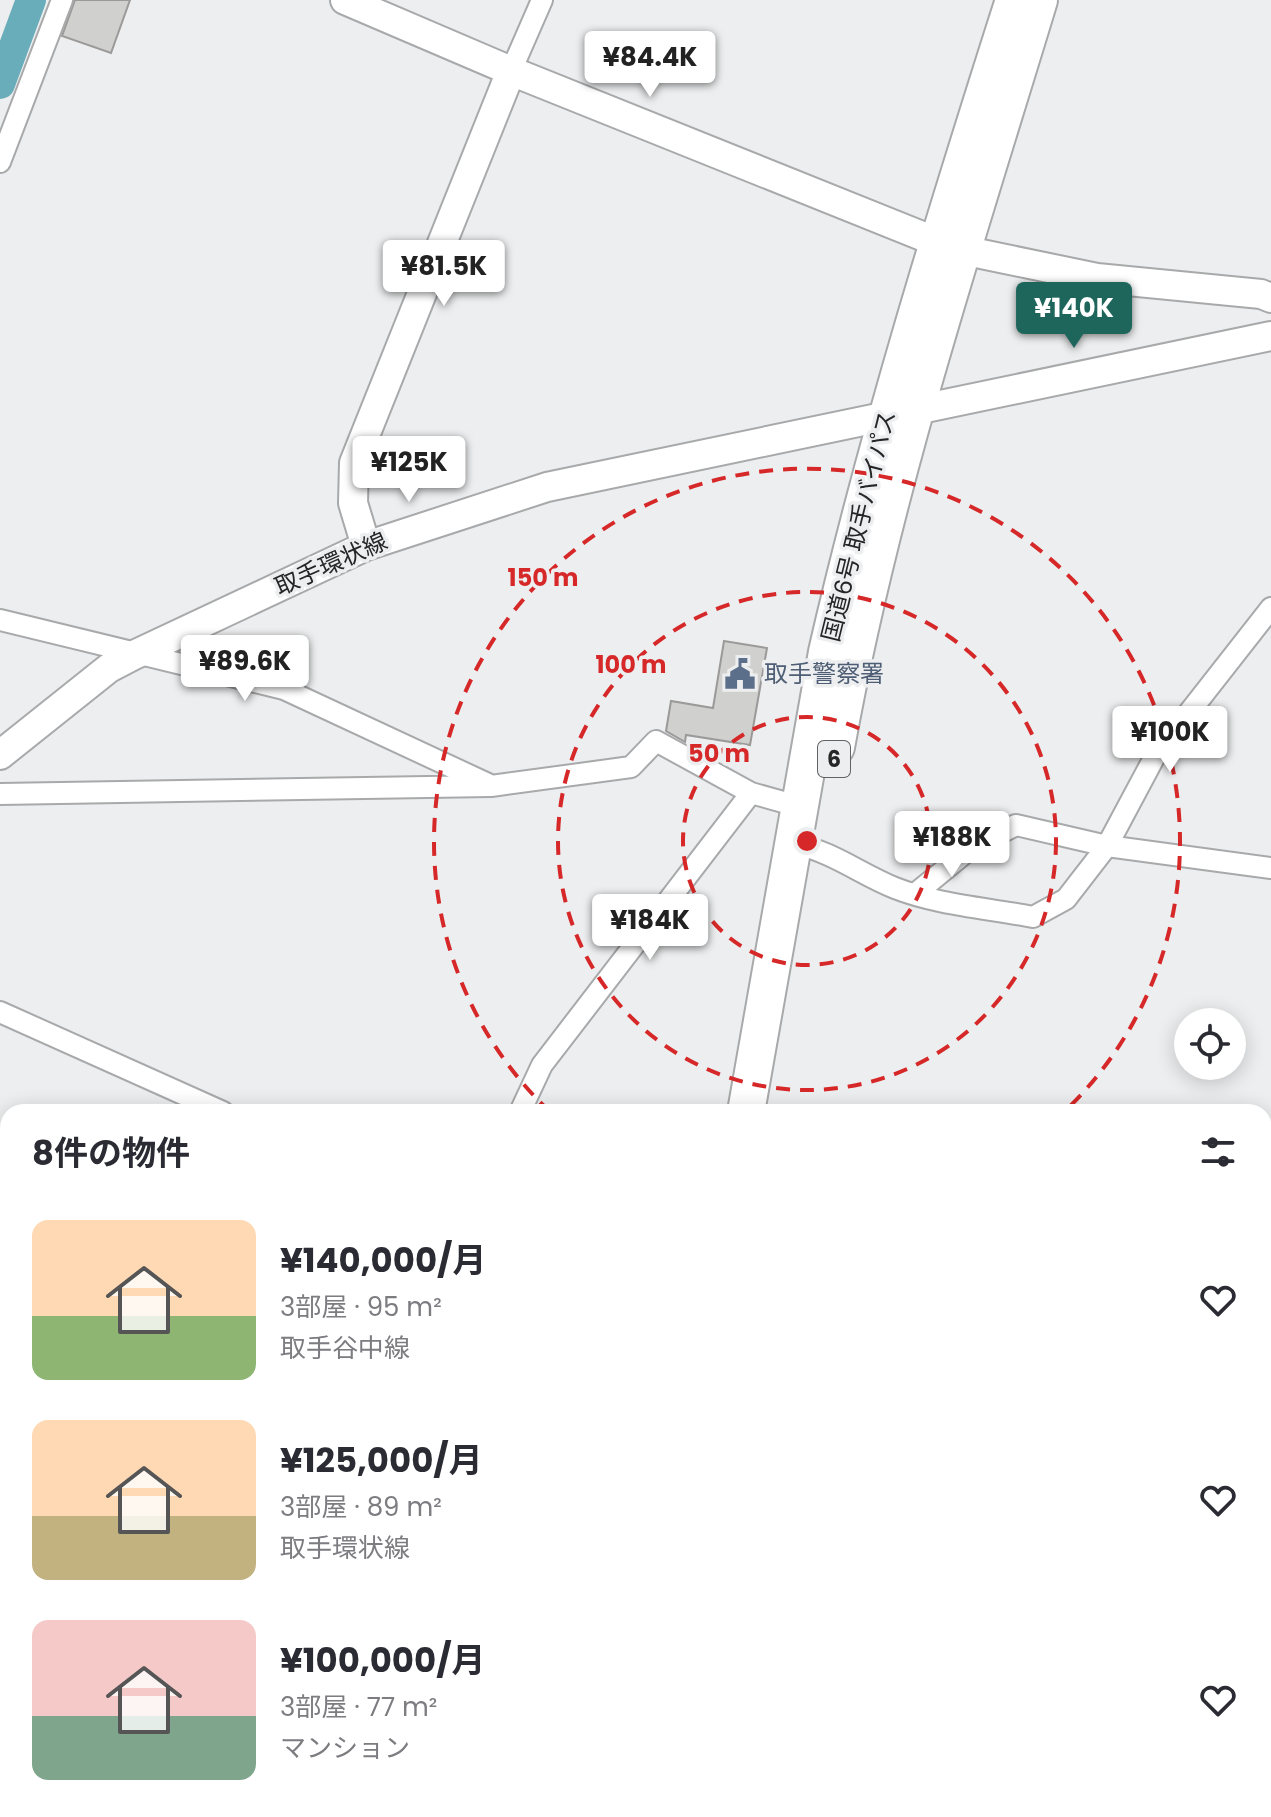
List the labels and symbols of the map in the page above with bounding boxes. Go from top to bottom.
pin: ¥84.4K [585,31,715,99]
pin: ¥81.5K [379,240,509,308]
pin: ¥140K [1018,282,1130,350]
street label: 国道6号 取手バイパス [814,407,903,645]
pin: ¥125K [353,436,465,504]
street label: 取手環状線 [269,524,392,603]
text: 150 m [508,561,578,594]
pin: ¥89.6K [180,635,310,703]
text: 100 m [596,648,666,681]
public building icon: 取手警察署 [723,657,757,691]
place label: 取手警察署 [764,657,884,690]
pin: ¥100K [1114,706,1226,774]
text: 50 m [688,737,750,770]
road number: 6 [818,741,850,777]
pin: ¥188K [896,811,1008,879]
centre of rings [793,827,821,855]
pin: ¥184K [594,894,706,962]

